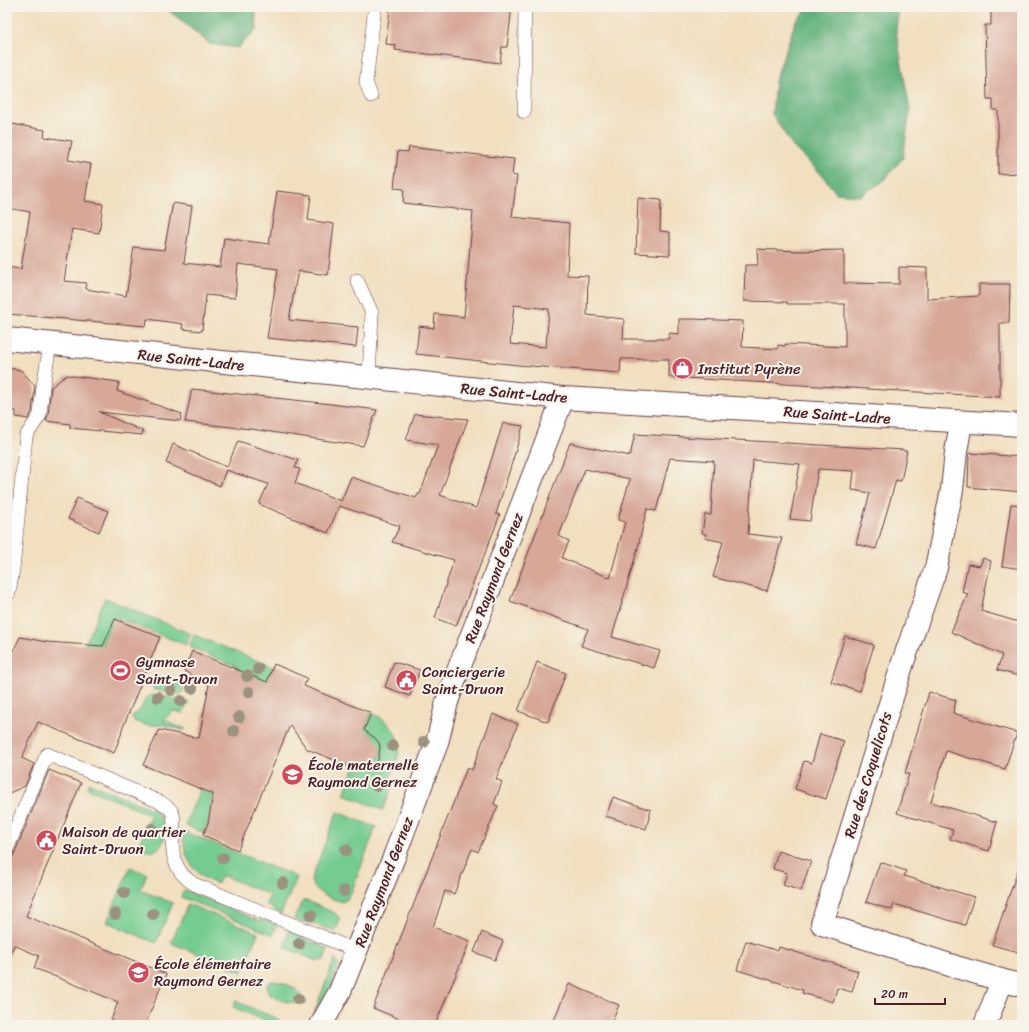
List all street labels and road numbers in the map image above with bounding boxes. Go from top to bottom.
street label: Rue Saint-Ladre [136,341,246,379]
street label: Rue Saint-Ladre [459,375,569,411]
street label: Rue Saint-Ladre [783,398,891,432]
street label: Rue Raymond Gernez [457,508,531,647]
street label: Rue des Coquelicots [836,709,900,841]
street label: Rue Raymond Gernez [347,812,421,951]

